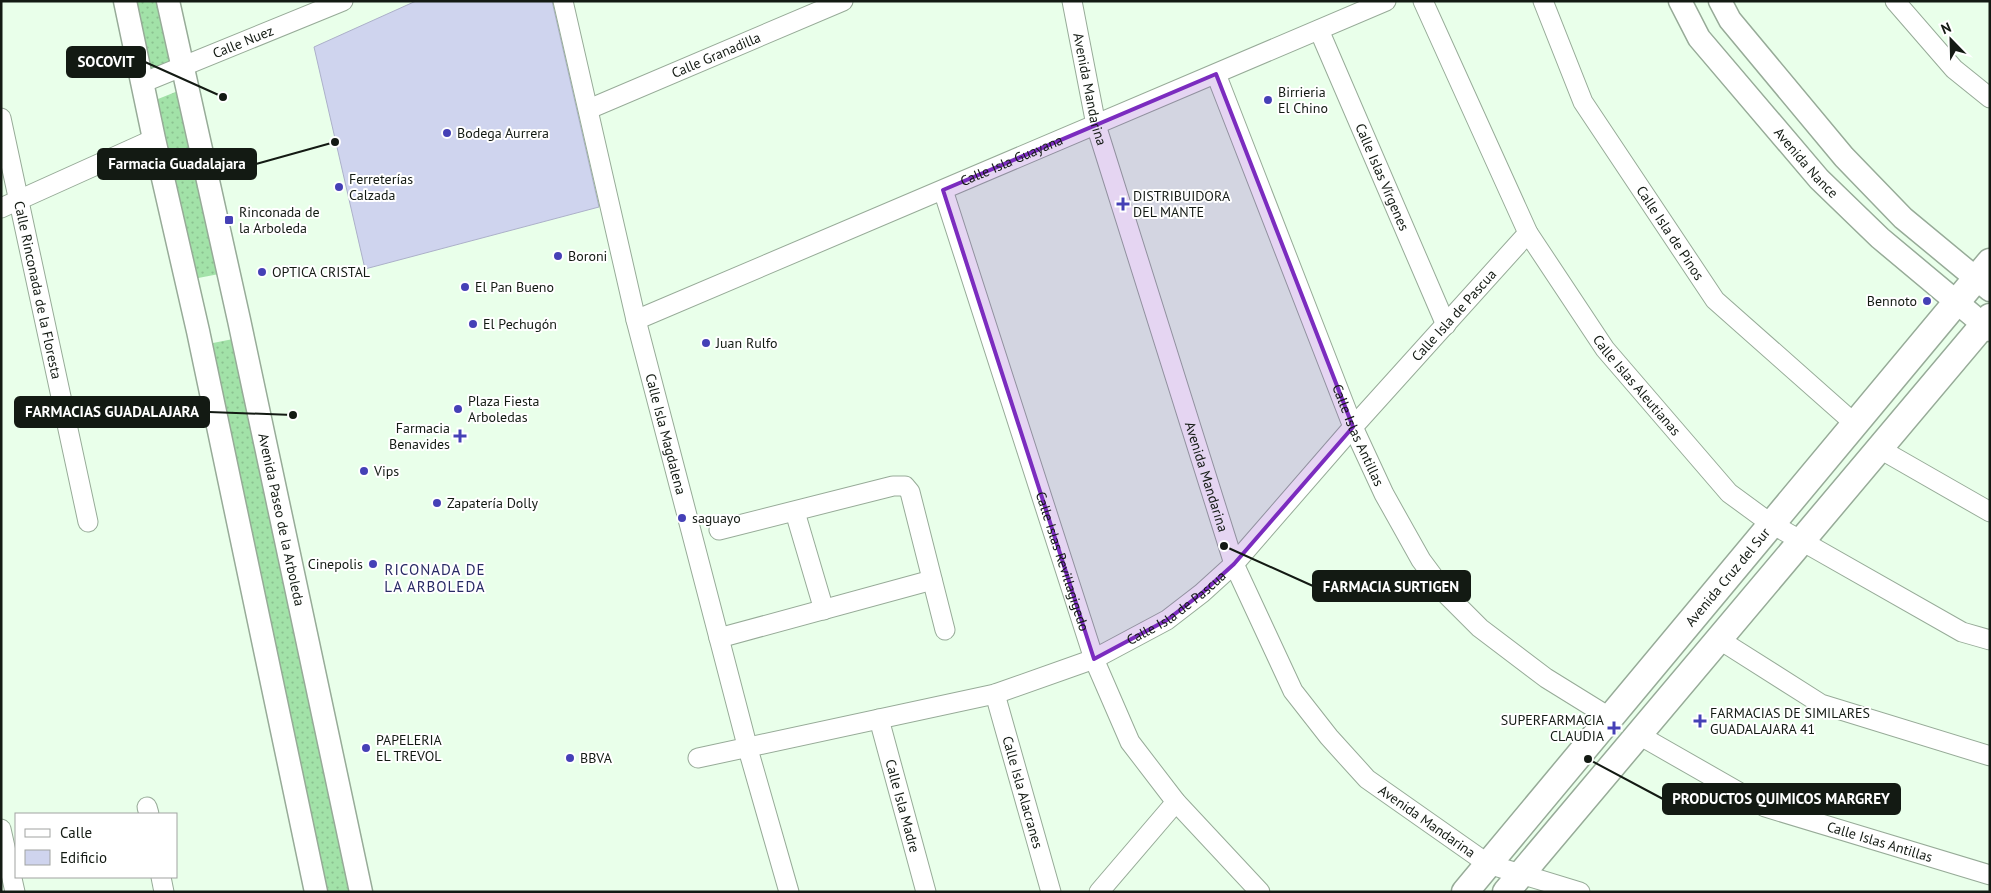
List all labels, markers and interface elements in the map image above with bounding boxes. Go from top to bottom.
north arrow [1926,15,1976,65]
text: N [1938,18,1954,38]
street label: Calle Nuez [210,21,276,62]
street label: Calle Granadilla [669,28,763,82]
street label: Avenida Mandarina [1069,31,1111,148]
callout: SOCOVIT [67,47,145,77]
text: SOCOVIT [77,52,135,71]
place label: Birrieria El Chino [1278,83,1328,117]
marker: Birrieria El Chino [1262,94,1274,106]
street label: Calle Islas Vírgenes [1351,120,1413,234]
place label: Bodega Aurrera [457,124,549,142]
street label: Avenida Nance [1770,124,1842,202]
marker: Bodega Aurrera [441,127,453,139]
street label: Calle Isla Guayana [957,131,1066,190]
callout: Farmacia Guadalajara [98,149,256,179]
text: Farmacia Guadalajara [108,154,246,173]
place label: Ferreterías Calzada [349,170,413,204]
marker: Ferreterías Calzada [333,181,345,193]
street label: Calle Isla de Pinos [1632,182,1708,284]
place label: DISTRIBUIDORA DEL MANTE [1133,187,1231,221]
marker: DISTRIBUIDORA DEL MANTE [1117,198,1129,210]
street label: Calle Rinconada de la Floresta [10,199,66,381]
place label: Rinconada de la Arboleda [239,203,320,237]
marker: Rinconada de la Arboleda [223,214,235,226]
place label: Boroni [568,247,607,265]
marker: Boroni [552,250,564,262]
place label: OPTICA CRISTAL [272,263,370,281]
street label: Calle Isla de Pascua [1408,265,1500,365]
marker: OPTICA CRISTAL [256,266,268,278]
place label: El Pan Bueno [475,278,554,296]
marker: El Pan Bueno [459,281,471,293]
place label: Bennoto [1867,292,1917,310]
marker: Bennoto [1921,295,1933,307]
place label: El Pechugón [483,315,557,333]
marker: El Pechugón [467,318,479,330]
street label: Calle Islas Aleutianas [1589,331,1685,440]
place label: Juan Rulfo [715,334,778,352]
marker: Juan Rulfo [700,337,712,349]
street label: Calle Isla Magdalena [641,371,690,496]
street label: Calle Islas Antillas [1328,381,1388,489]
place label: Plaza Fiesta Arboledas [468,392,540,426]
callout: FARMACIAS GUADALAJARA [15,397,209,427]
text: FARMACIAS GUADALAJARA [25,402,200,421]
marker: Plaza Fiesta Arboledas [452,403,464,415]
place label: Farmacia Benavides [389,419,450,453]
street label: Avenida Mandarina [1181,419,1232,534]
marker: Farmacia Benavides [454,430,466,442]
street label: Avenida Paseo de la Arboleda [254,432,309,608]
place label: Vips [373,462,399,480]
marker: Vips [358,465,370,477]
street label: Calle Islas Revillagigedo [1032,489,1093,633]
place label: Zapatería Dolly [447,494,539,512]
marker: Zapatería Dolly [431,497,443,509]
place label: saguayo [692,509,741,527]
marker: saguayo [676,512,688,524]
street label: Avenida Cruz del Sur [1681,524,1774,630]
place label: Cinepolis [308,555,363,573]
marker: Cinepolis [367,558,379,570]
district label: RICONADA DE LA ARBOLEDA [384,560,486,596]
street label: Calle Isla de Pascua [1123,567,1230,649]
callout: FARMACIA SURTIGEN [1313,571,1470,601]
text: FARMACIA SURTIGEN [1323,577,1459,596]
place label: FARMACIAS DE SIMILARES GUADALAJARA 41 [1710,704,1870,738]
place label: SUPERFARMACIA CLAUDIA [1501,711,1605,745]
marker: FARMACIAS DE SIMILARES GUADALAJARA 41 [1694,715,1706,727]
marker: SUPERFARMACIA CLAUDIA [1608,722,1620,734]
place label: PAPELERIA EL TREVOL [376,731,443,765]
street label: Calle Isla Alacranes [998,734,1047,851]
marker: PAPELERIA EL TREVOL [360,742,372,754]
place label: BBVA [580,749,613,767]
marker: BBVA [564,752,576,764]
street label: Calle Isla Madre [881,757,924,855]
street label: Avenida Mandarina [1375,781,1479,862]
callout: PRODUCTOS QUIMICOS MARGREY [1663,784,1900,814]
text: PRODUCTOS QUIMICOS MARGREY [1672,789,1890,808]
legend [15,813,178,878]
street label: Calle Islas Antillas [1825,817,1935,866]
text: Calle [60,823,92,842]
text: Edificio [60,848,107,867]

